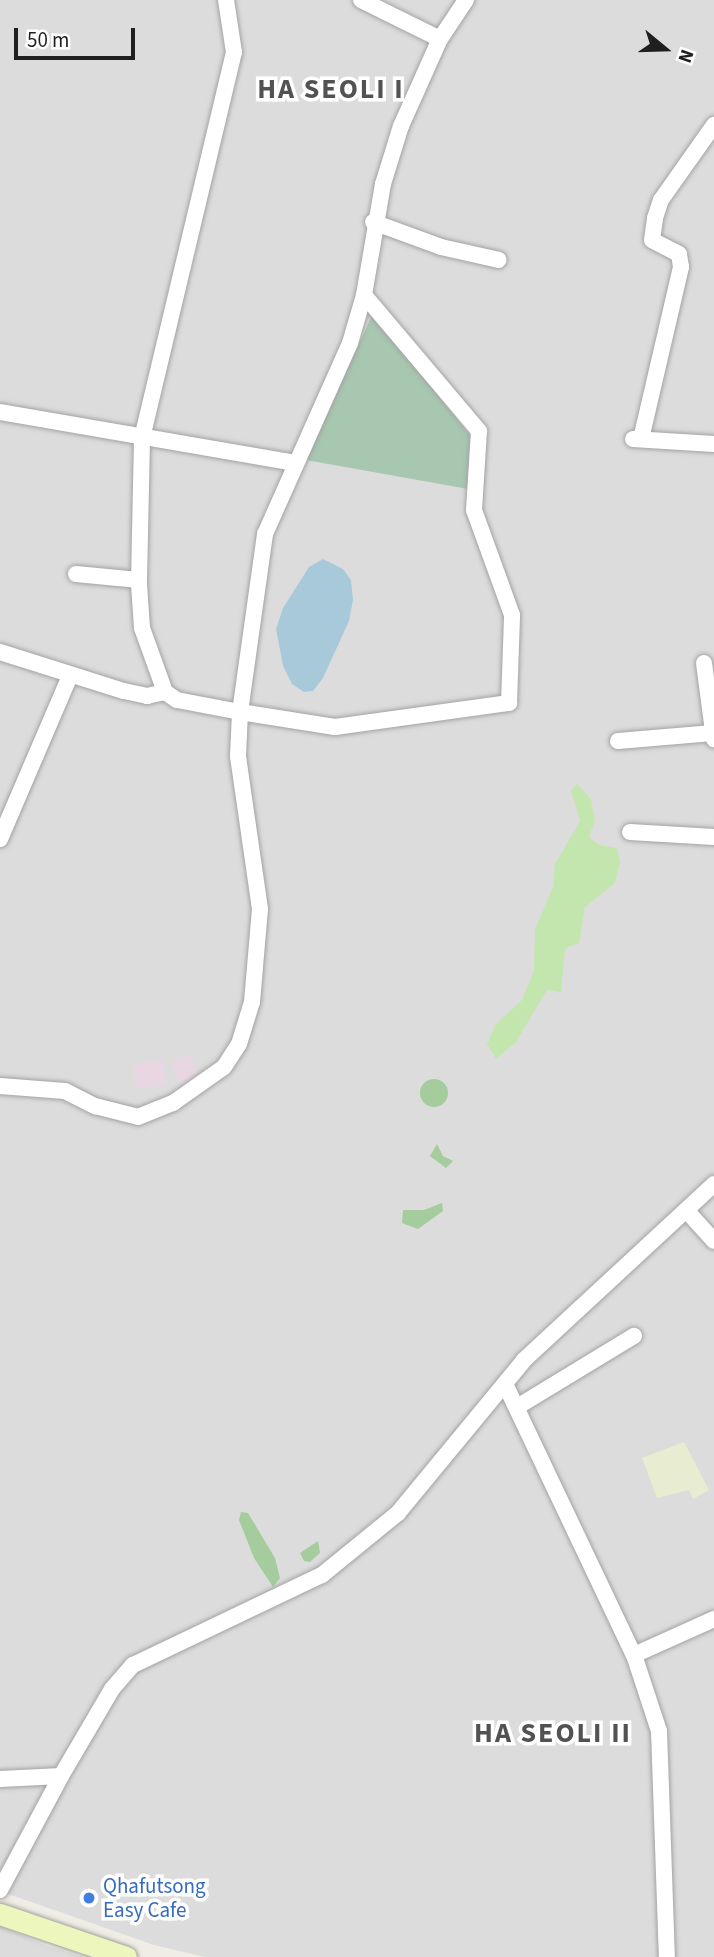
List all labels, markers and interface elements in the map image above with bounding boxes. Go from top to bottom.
scale bar [18,14,138,58]
north arrow [630,14,700,84]
text: 50 m [27,25,69,55]
text: N [671,46,700,66]
district label: HA SEOLI I [258,72,404,106]
district label: HA SEOLI II [475,1716,631,1750]
place label: Qhafutsong Easy Cafe [103,1873,206,1923]
marker: Qhafutsong Easy Cafe [81,1890,97,1906]

